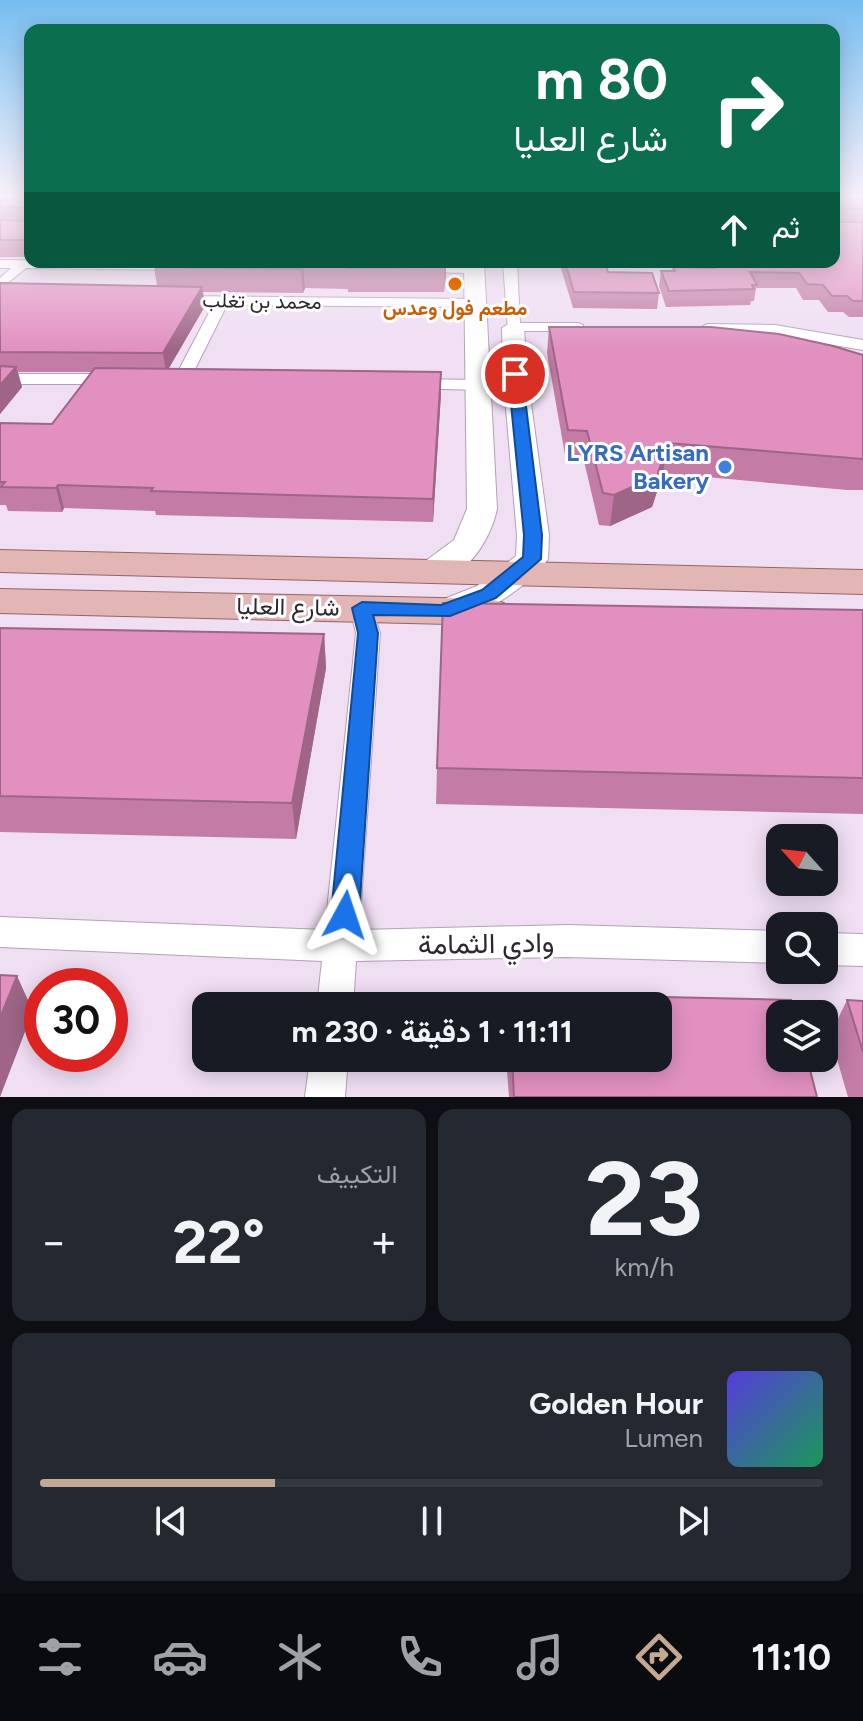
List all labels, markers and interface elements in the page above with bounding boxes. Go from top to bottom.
text: 80 m [535,46,668,113]
icon: right [696,56,800,160]
text: شارع العليا [513,117,668,160]
icon: ahead [712,208,756,252]
text: ثم [772,209,800,246]
marker: مطعم فول وعدس [446,275,464,293]
street label: محمد بن تغلب [202,288,322,314]
place label: مطعم فول وعدس [383,296,527,321]
pin [481,340,549,408]
icon: arrive [493,352,537,396]
place label: LYRS Artisan Bakery [566,438,709,495]
marker: LYRS Artisan Bakery [716,458,734,476]
street label: شارع العليا [236,591,340,624]
north arrow [766,824,838,896]
map controls [766,824,838,1072]
position arrow [303,873,387,957]
button: search [766,912,838,984]
street label: وادي الثمامة [417,925,555,967]
speed limit sign: 30 [24,968,128,1072]
button: layers [766,1000,838,1072]
text: 11:11 · 1 دقيقة · 230 m [291,1013,573,1050]
text: 23 [585,1136,703,1261]
text: التكييف [317,1158,398,1190]
text: 22° [173,1206,265,1278]
text: − [40,1215,67,1268]
text: + [370,1215,397,1268]
text: km/h [615,1251,674,1283]
text: Golden Hour [529,1385,703,1422]
text: Lumen [624,1422,703,1454]
icon: previous [149,1499,193,1543]
icon: pause [410,1499,454,1543]
icon: next [671,1499,715,1543]
icon: filters [32,1629,88,1685]
icon: car [152,1629,208,1685]
icon: climate [272,1629,328,1685]
icon: phone [392,1629,448,1685]
icon: music [512,1629,568,1685]
icon: directions [631,1629,687,1685]
text: 11:10 [751,1636,831,1679]

